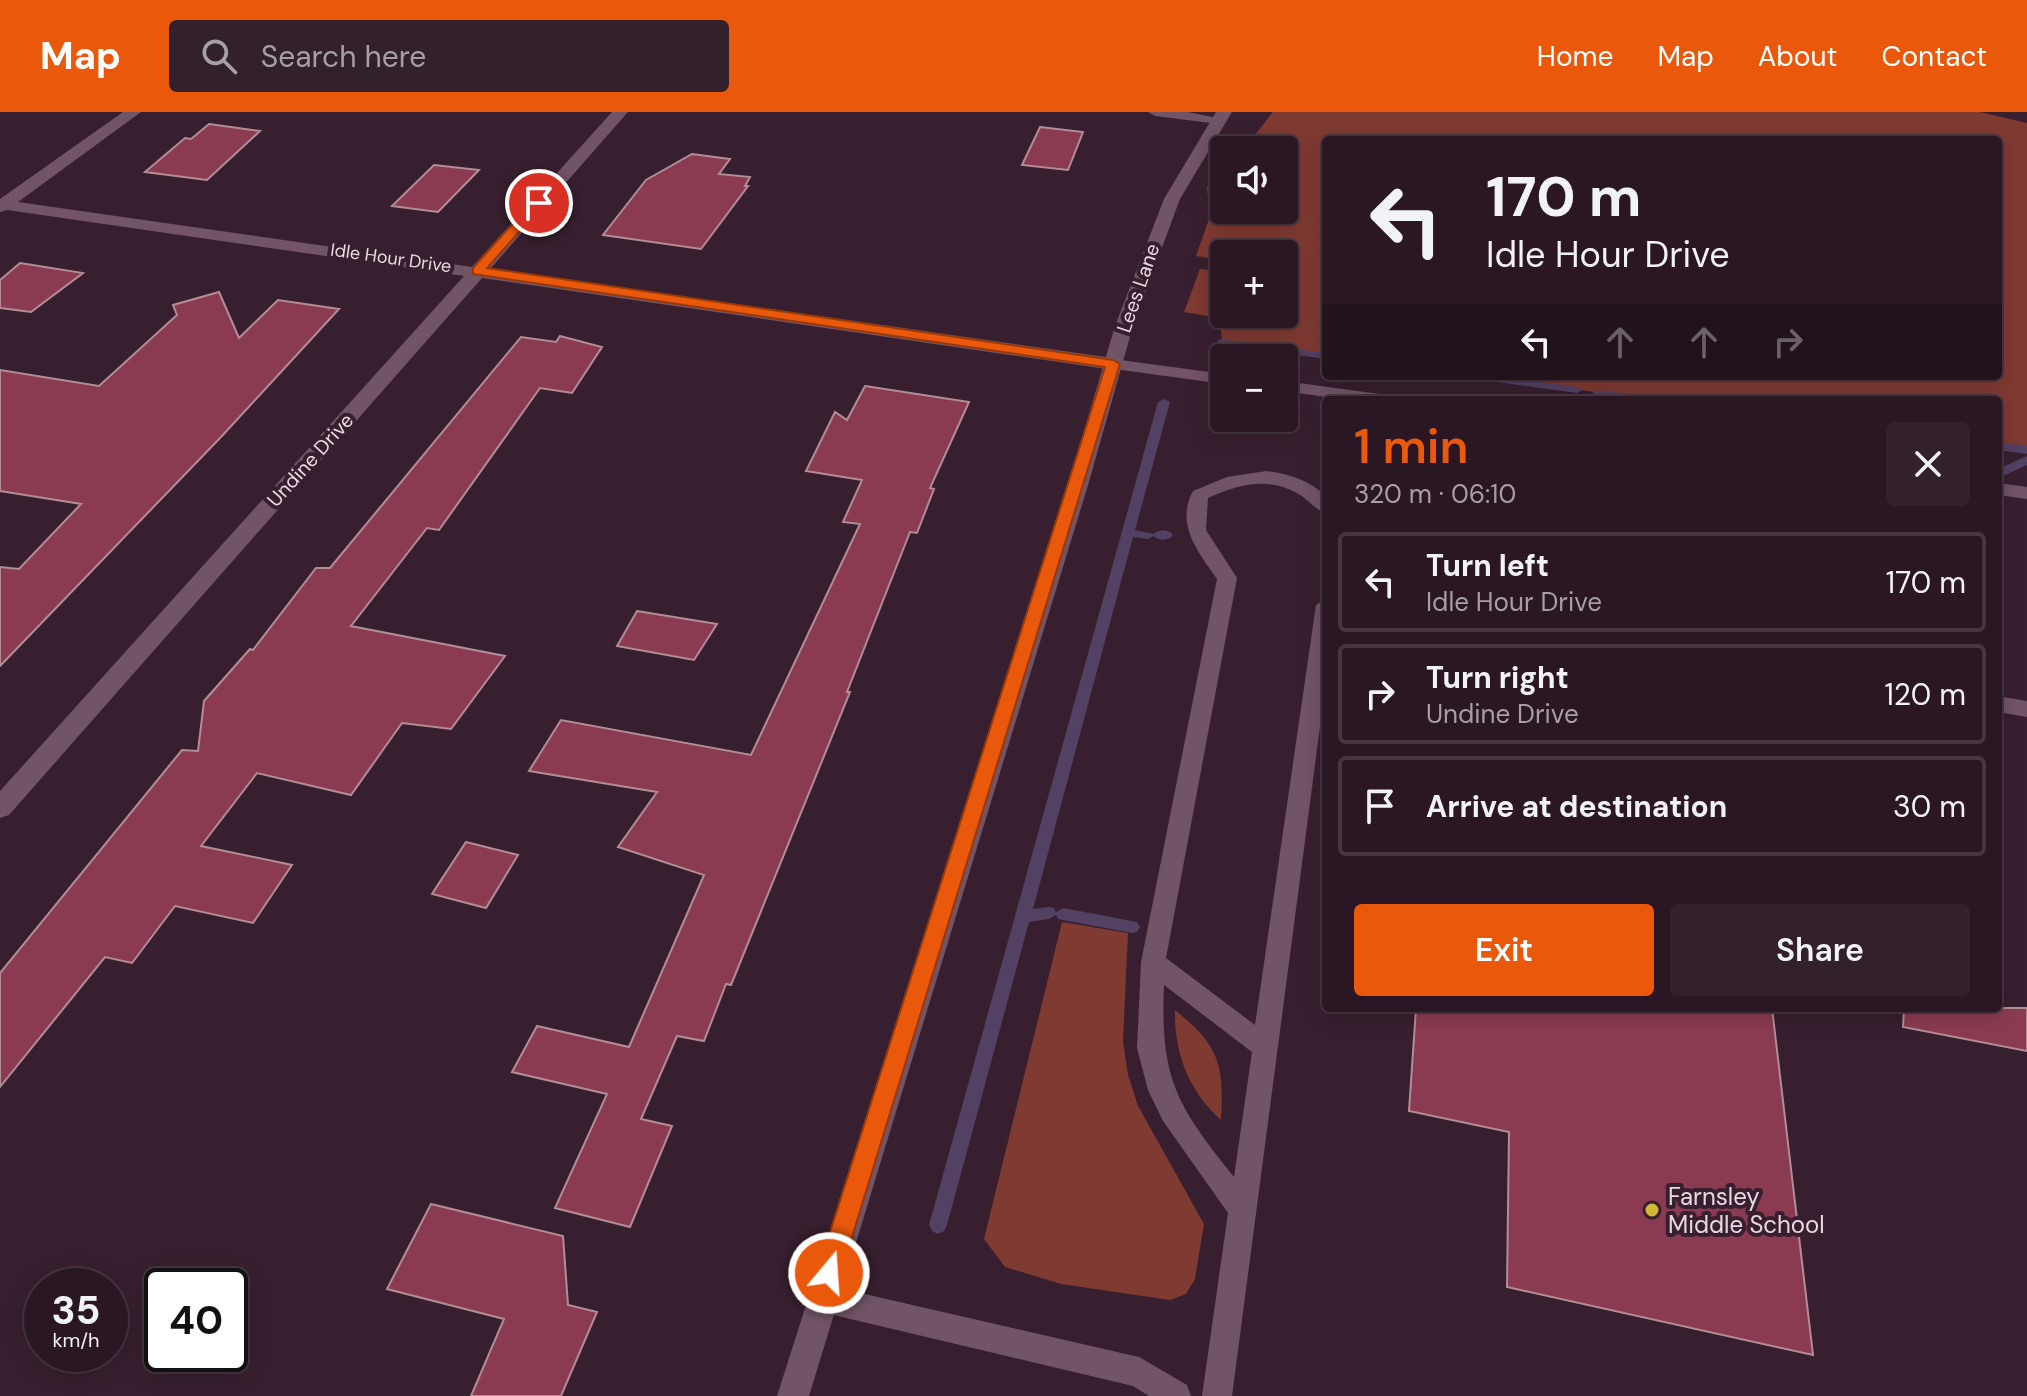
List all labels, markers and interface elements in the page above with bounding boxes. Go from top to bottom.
search box [169,20,729,92]
text: Map [40,31,121,81]
icon: search [197,34,241,78]
text: Search here [261,37,426,76]
text: Home [1537,38,1613,75]
text: Map [1657,38,1714,75]
text: About [1758,38,1837,75]
text: Contact [1881,38,1987,75]
map controls [1210,136,1298,432]
button: sound [1210,136,1298,224]
text: 170 m [1486,160,1641,233]
icon: left [1354,168,1458,272]
pin [505,169,573,237]
icon: arrive [517,181,561,225]
text: Idle Hour Drive [1486,231,1730,278]
street label: Idle Hour Drive [329,238,453,278]
street label: Lees Lane [1111,240,1165,336]
button: + [1210,240,1298,328]
icon: left [1514,320,1558,364]
icon: ahead [1598,320,1642,364]
icon: ahead [1682,320,1726,364]
icon: right [1766,320,1810,364]
button: − [1210,344,1298,432]
street label: Undine Drive [261,408,359,512]
text: 1 min [1354,415,1469,478]
button: close [1886,422,1970,506]
text: 320 m · 06:10 [1354,477,1516,511]
text: Turn left [1426,546,1549,585]
icon: left [1358,560,1402,604]
text: 170 m [1886,563,1966,602]
text: Idle Hour Drive [1426,585,1602,619]
text: Turn right [1426,658,1569,697]
icon: right [1358,672,1402,716]
text: 120 m [1884,675,1966,714]
text: Undine Drive [1426,697,1579,731]
icon: arrive [1358,784,1402,828]
text: Arrive at destination [1426,787,1727,826]
text: 30 m [1893,787,1966,826]
button: Exit [1354,904,1654,996]
button: Share [1670,904,1970,996]
place label: Farnsley Middle School [1668,1181,1825,1240]
marker: Farnsley Middle School [1643,1201,1661,1219]
position arrow [787,1231,871,1315]
speed limit sign: 40 [144,1268,248,1372]
text: 35 [52,1284,101,1336]
text: km/h [52,1327,100,1353]

